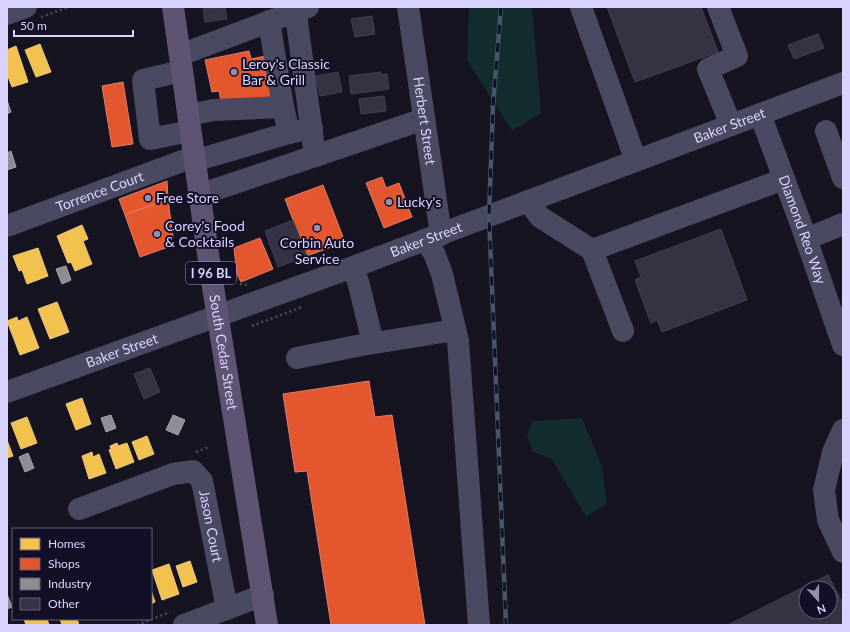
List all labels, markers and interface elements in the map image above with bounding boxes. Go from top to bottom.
scale bar [14,12,133,38]
text: 50 m [20,18,47,33]
place label: Leroy's Classic Bar & Grill [242,55,330,88]
marker: Leroy's Classic Bar & Grill [229,67,239,77]
street label: Herbert Street [410,76,440,166]
street label: Baker Street [691,104,768,146]
street label: Torrence Court [53,167,146,215]
street label: Diamond Reo Way [775,173,830,287]
place label: Free Store [156,189,219,206]
marker: Free Store [143,193,153,203]
place label: Lucky's [397,193,441,210]
marker: Lucky's [384,197,394,207]
place label: Corey's Food & Cocktails [165,217,245,250]
street label: Baker Street [388,218,464,260]
marker: Corbin Auto Service [312,223,322,233]
marker: Corey's Food & Cocktails [152,229,162,239]
place label: Corbin Auto Service [280,234,354,267]
road number: I 96 BL [186,262,236,284]
street label: South Cedar Street [206,293,242,411]
street label: Baker Street [83,329,160,371]
street label: Jason Court [196,489,227,564]
legend [12,528,152,620]
text: Homes [48,536,85,551]
text: Shops [48,556,80,571]
text: Industry [48,576,92,591]
north arrow [798,580,838,620]
text: Other [48,596,80,611]
text: N [815,602,828,617]

